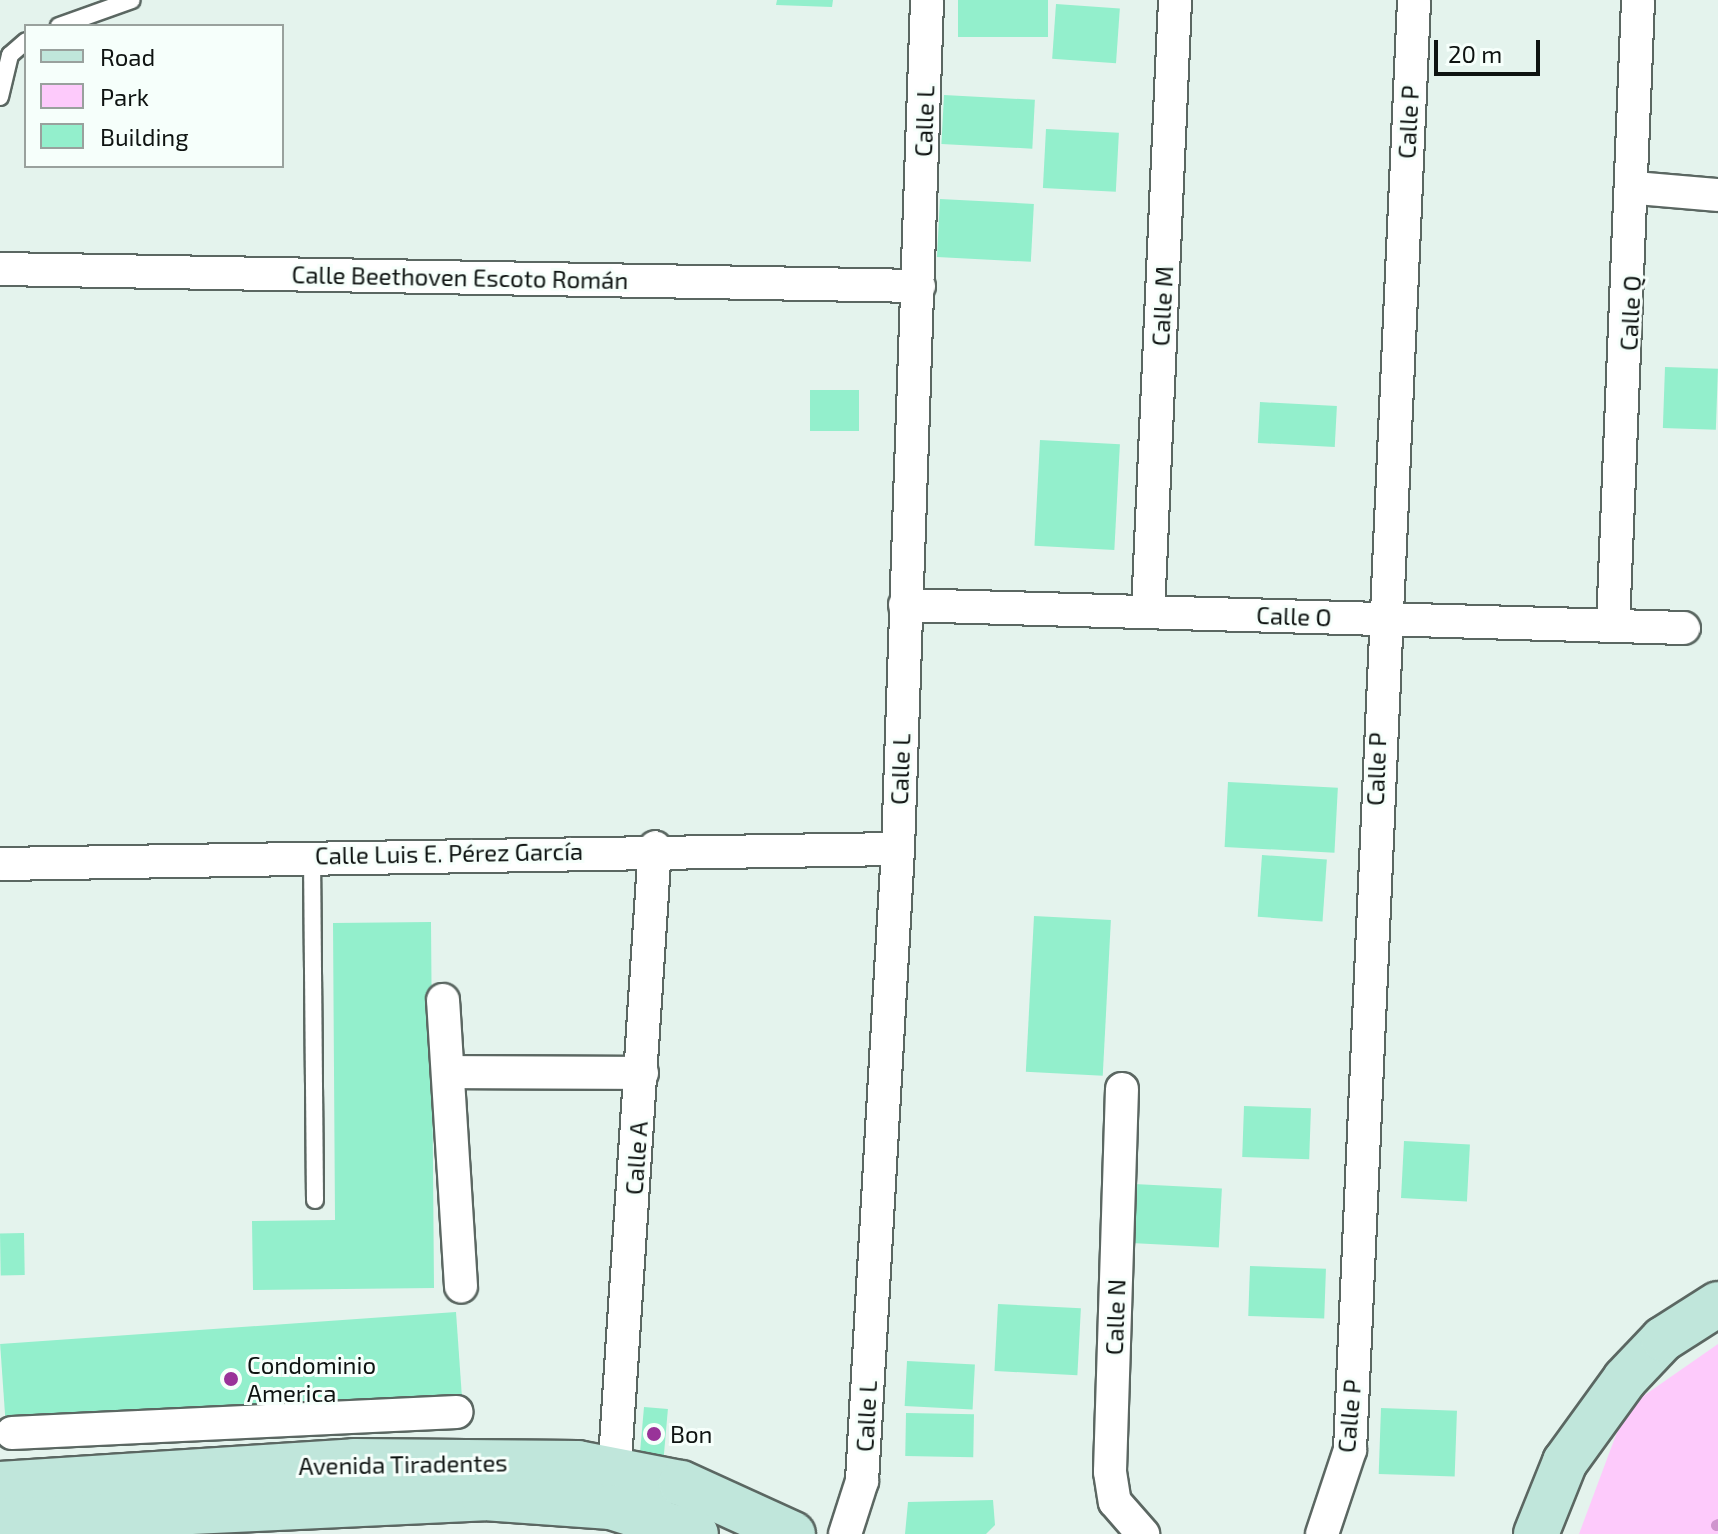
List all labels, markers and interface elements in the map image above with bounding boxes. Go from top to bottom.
legend [24,24,284,168]
scale bar [1438,24,1544,74]
text: 20 m [1448,39,1502,68]
text: Road [100,42,155,71]
text: Park [100,82,149,111]
street label: Calle L [908,85,940,157]
street label: Calle P [1392,85,1424,159]
text: Building [100,122,189,151]
street label: Calle Beethoven Escoto Román [291,260,629,294]
street label: Calle M [1146,265,1178,347]
street label: Calle Q [1614,275,1646,351]
street label: Calle O [1256,600,1332,632]
street label: Calle P [1360,732,1392,806]
street label: Calle L [884,733,916,805]
street label: Calle Luis E. Pérez García [315,836,583,870]
street label: Calle A [619,1120,653,1196]
street label: Calle N [1099,1278,1131,1356]
place label: Condominio America [247,1351,376,1407]
marker: Condominio America [222,1370,240,1388]
street label: Calle P [1331,1378,1367,1454]
street label: Calle L [850,1379,882,1453]
place label: Bon [670,1420,712,1448]
marker: Bon [645,1425,663,1443]
street label: Avenida Tiradentes [298,1448,508,1480]

